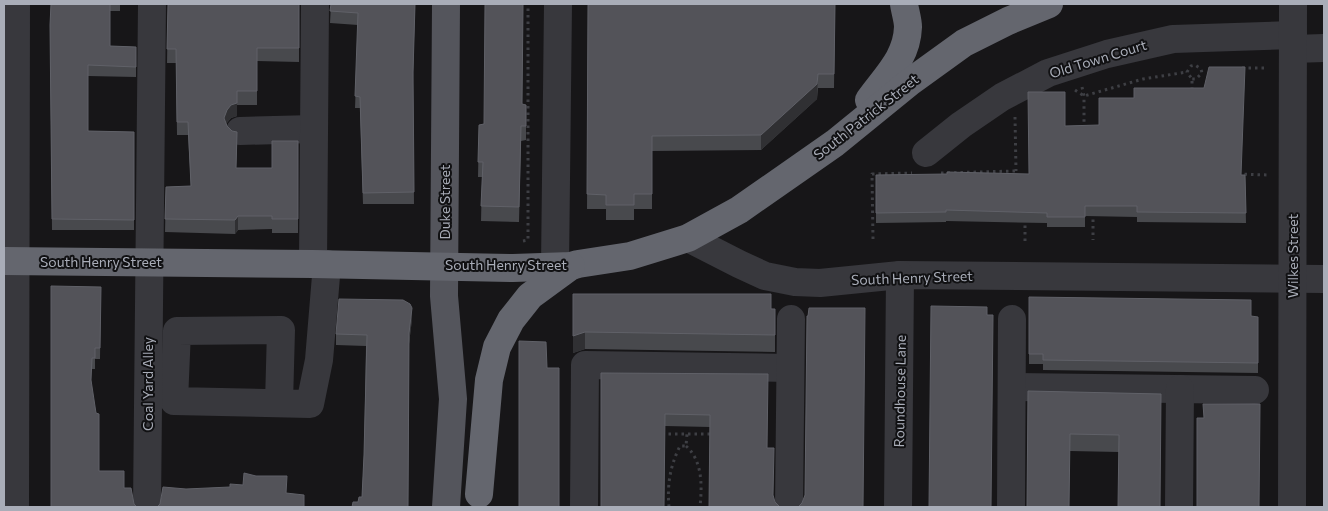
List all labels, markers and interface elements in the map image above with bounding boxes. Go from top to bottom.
street label: Old Town Court [1047,36,1149,81]
street label: South Patrick Street [810,70,922,163]
street label: Duke Street [436,164,453,240]
street label: Wilkes Street [1284,213,1301,298]
street label: South Henry Street [40,253,162,270]
street label: South Henry Street [445,256,567,273]
street label: South Henry Street [851,267,973,288]
street label: Roundhouse Lane [890,335,909,447]
street label: Coal Yard Alley [139,337,156,431]

